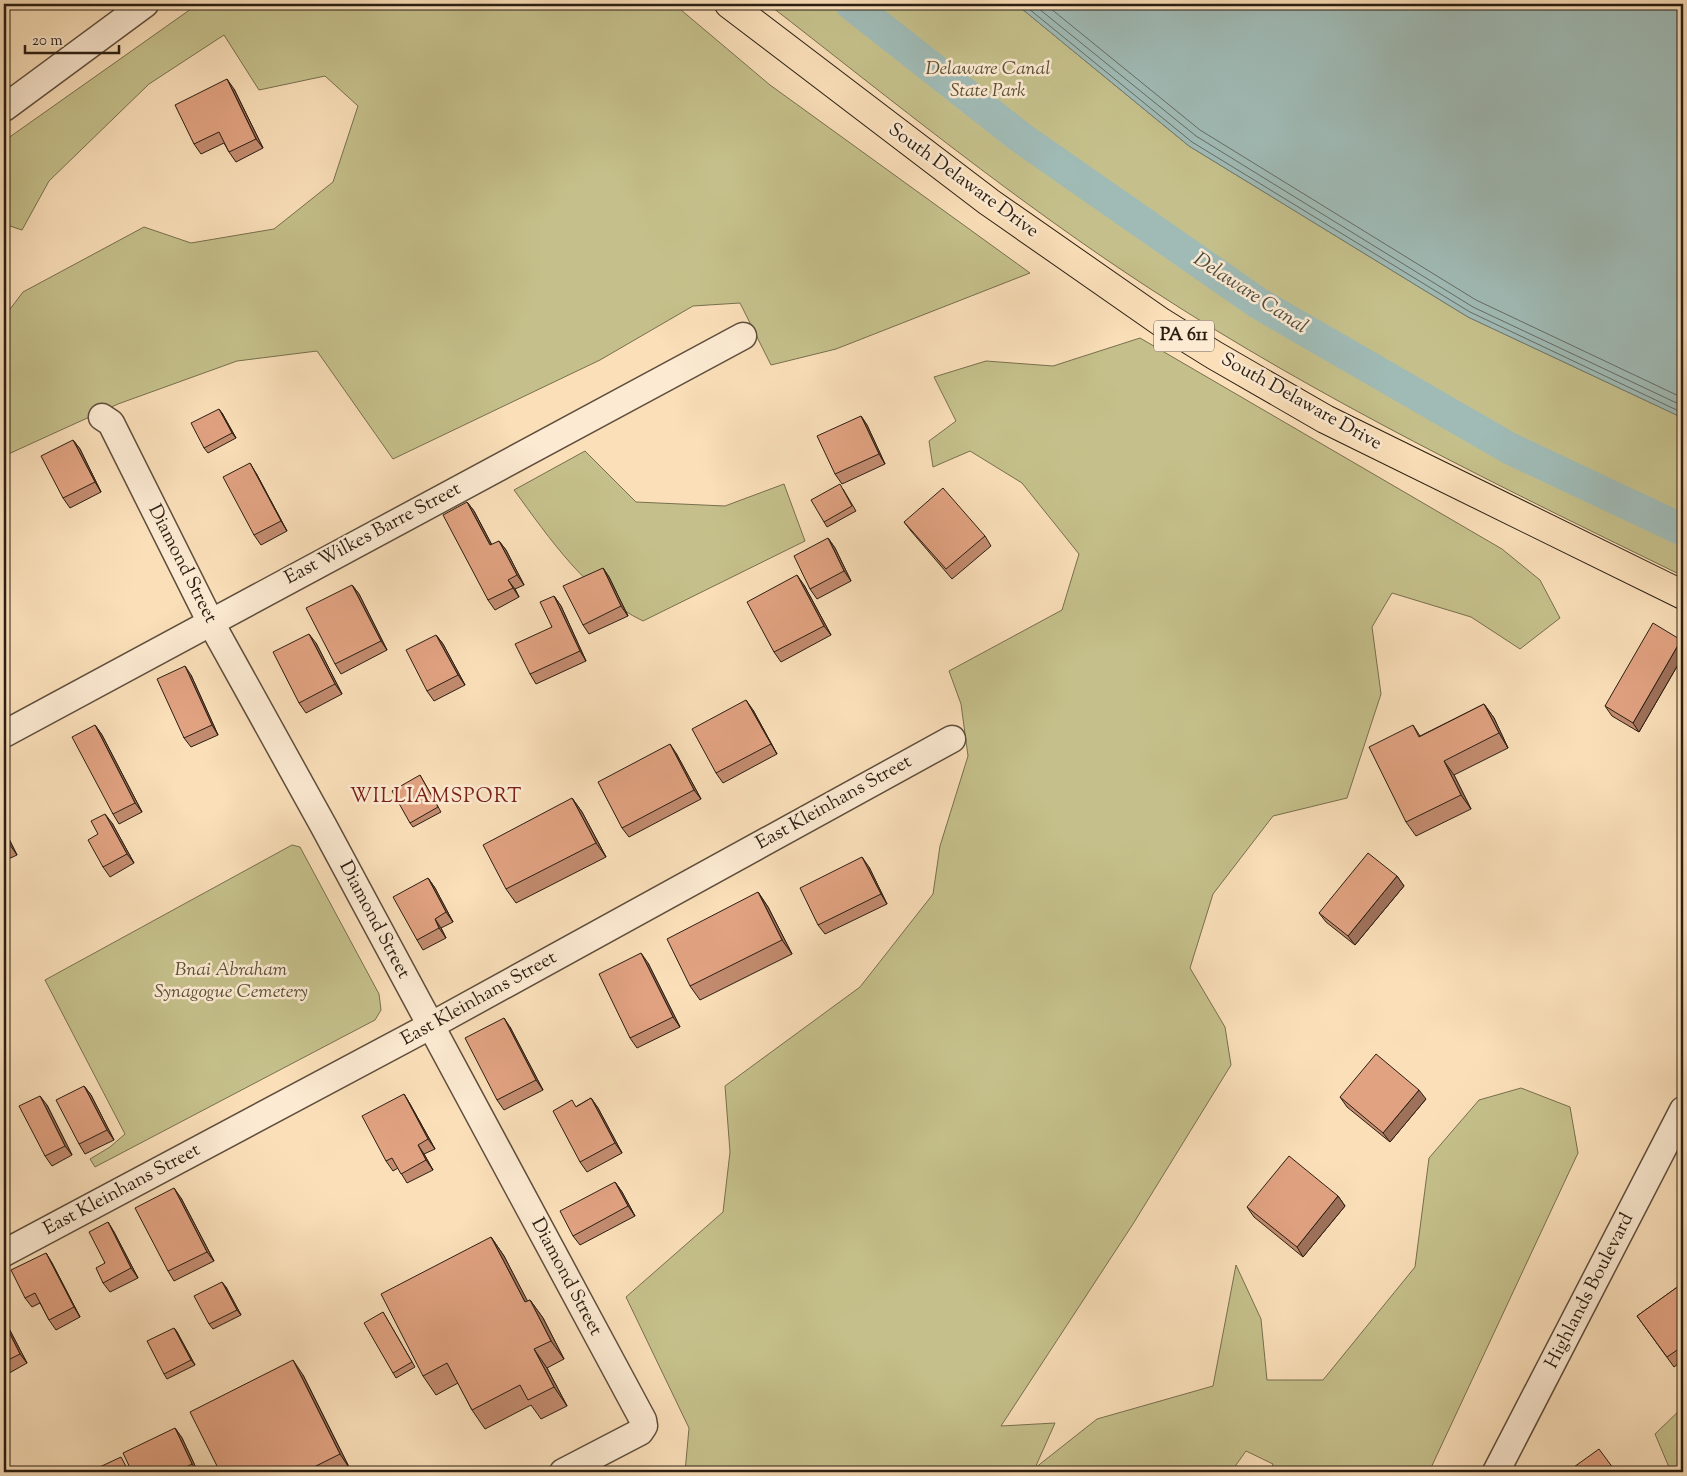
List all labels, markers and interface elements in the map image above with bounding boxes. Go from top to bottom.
scale bar [25,22,119,54]
text: 20 m [32,31,63,52]
park label: Delaware Canal State Park [926,56,1050,105]
street label: South Delaware Drive [882,117,1044,245]
water label: Delaware Canal [1187,246,1313,342]
road number: PA 611 [1154,321,1214,352]
street label: South Delaware Drive [1216,346,1387,458]
street label: East Wilkes Barre Street [280,476,466,592]
street label: Diamond Street [140,500,224,628]
street label: East Kleinhans Street [751,749,917,857]
district label: WILLIAMSPORT [350,783,522,812]
street label: Diamond Street [332,856,417,984]
street label: East Kleinhans Street [396,945,562,1053]
park label: Bnai Abraham Synagogue Cemetery [154,957,308,1006]
street label: East Kleinhans Street [39,1137,206,1243]
street label: Highlands Boulevard [1539,1208,1641,1373]
street label: Diamond Street [524,1213,609,1341]

